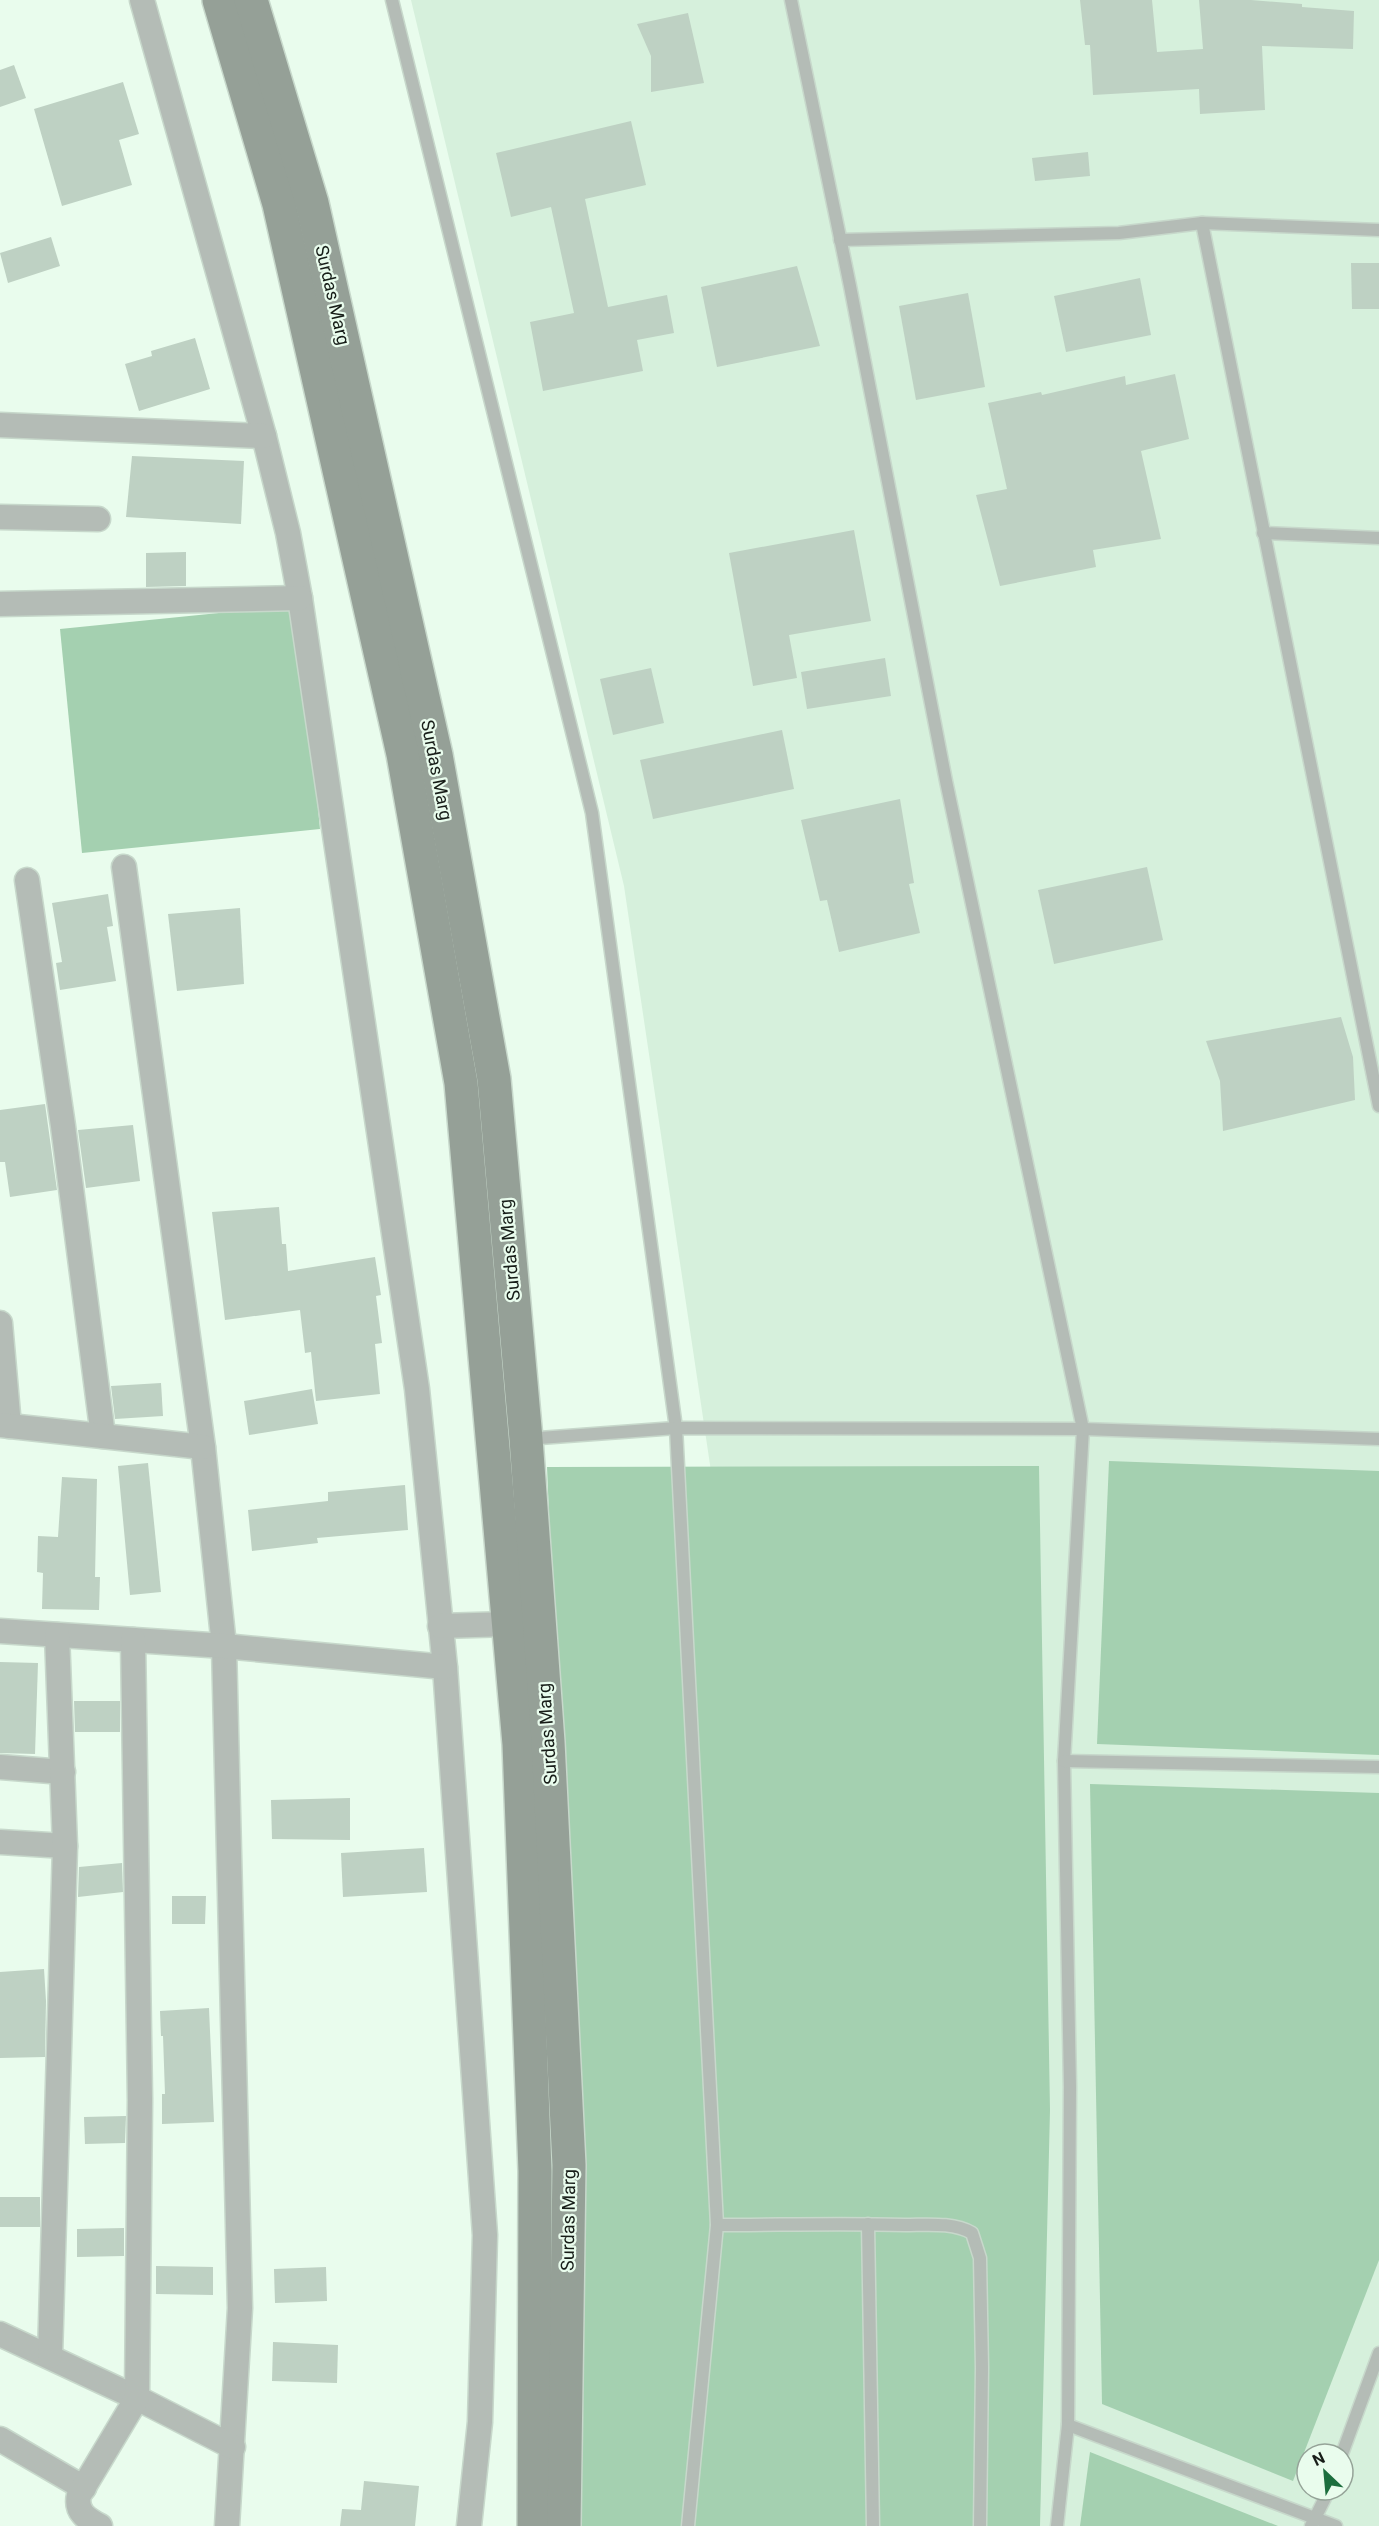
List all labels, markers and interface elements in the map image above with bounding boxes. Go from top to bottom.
street label: Surdas Marg [311,243,355,347]
street label: Surdas Marg [417,718,457,822]
street label: Surdas Marg [494,1198,524,1302]
street label: Surdas Marg [533,1682,561,1786]
street label: Surdas Marg [557,2169,579,2271]
north arrow [1295,2442,1355,2502]
text: N [1309,2448,1328,2470]

